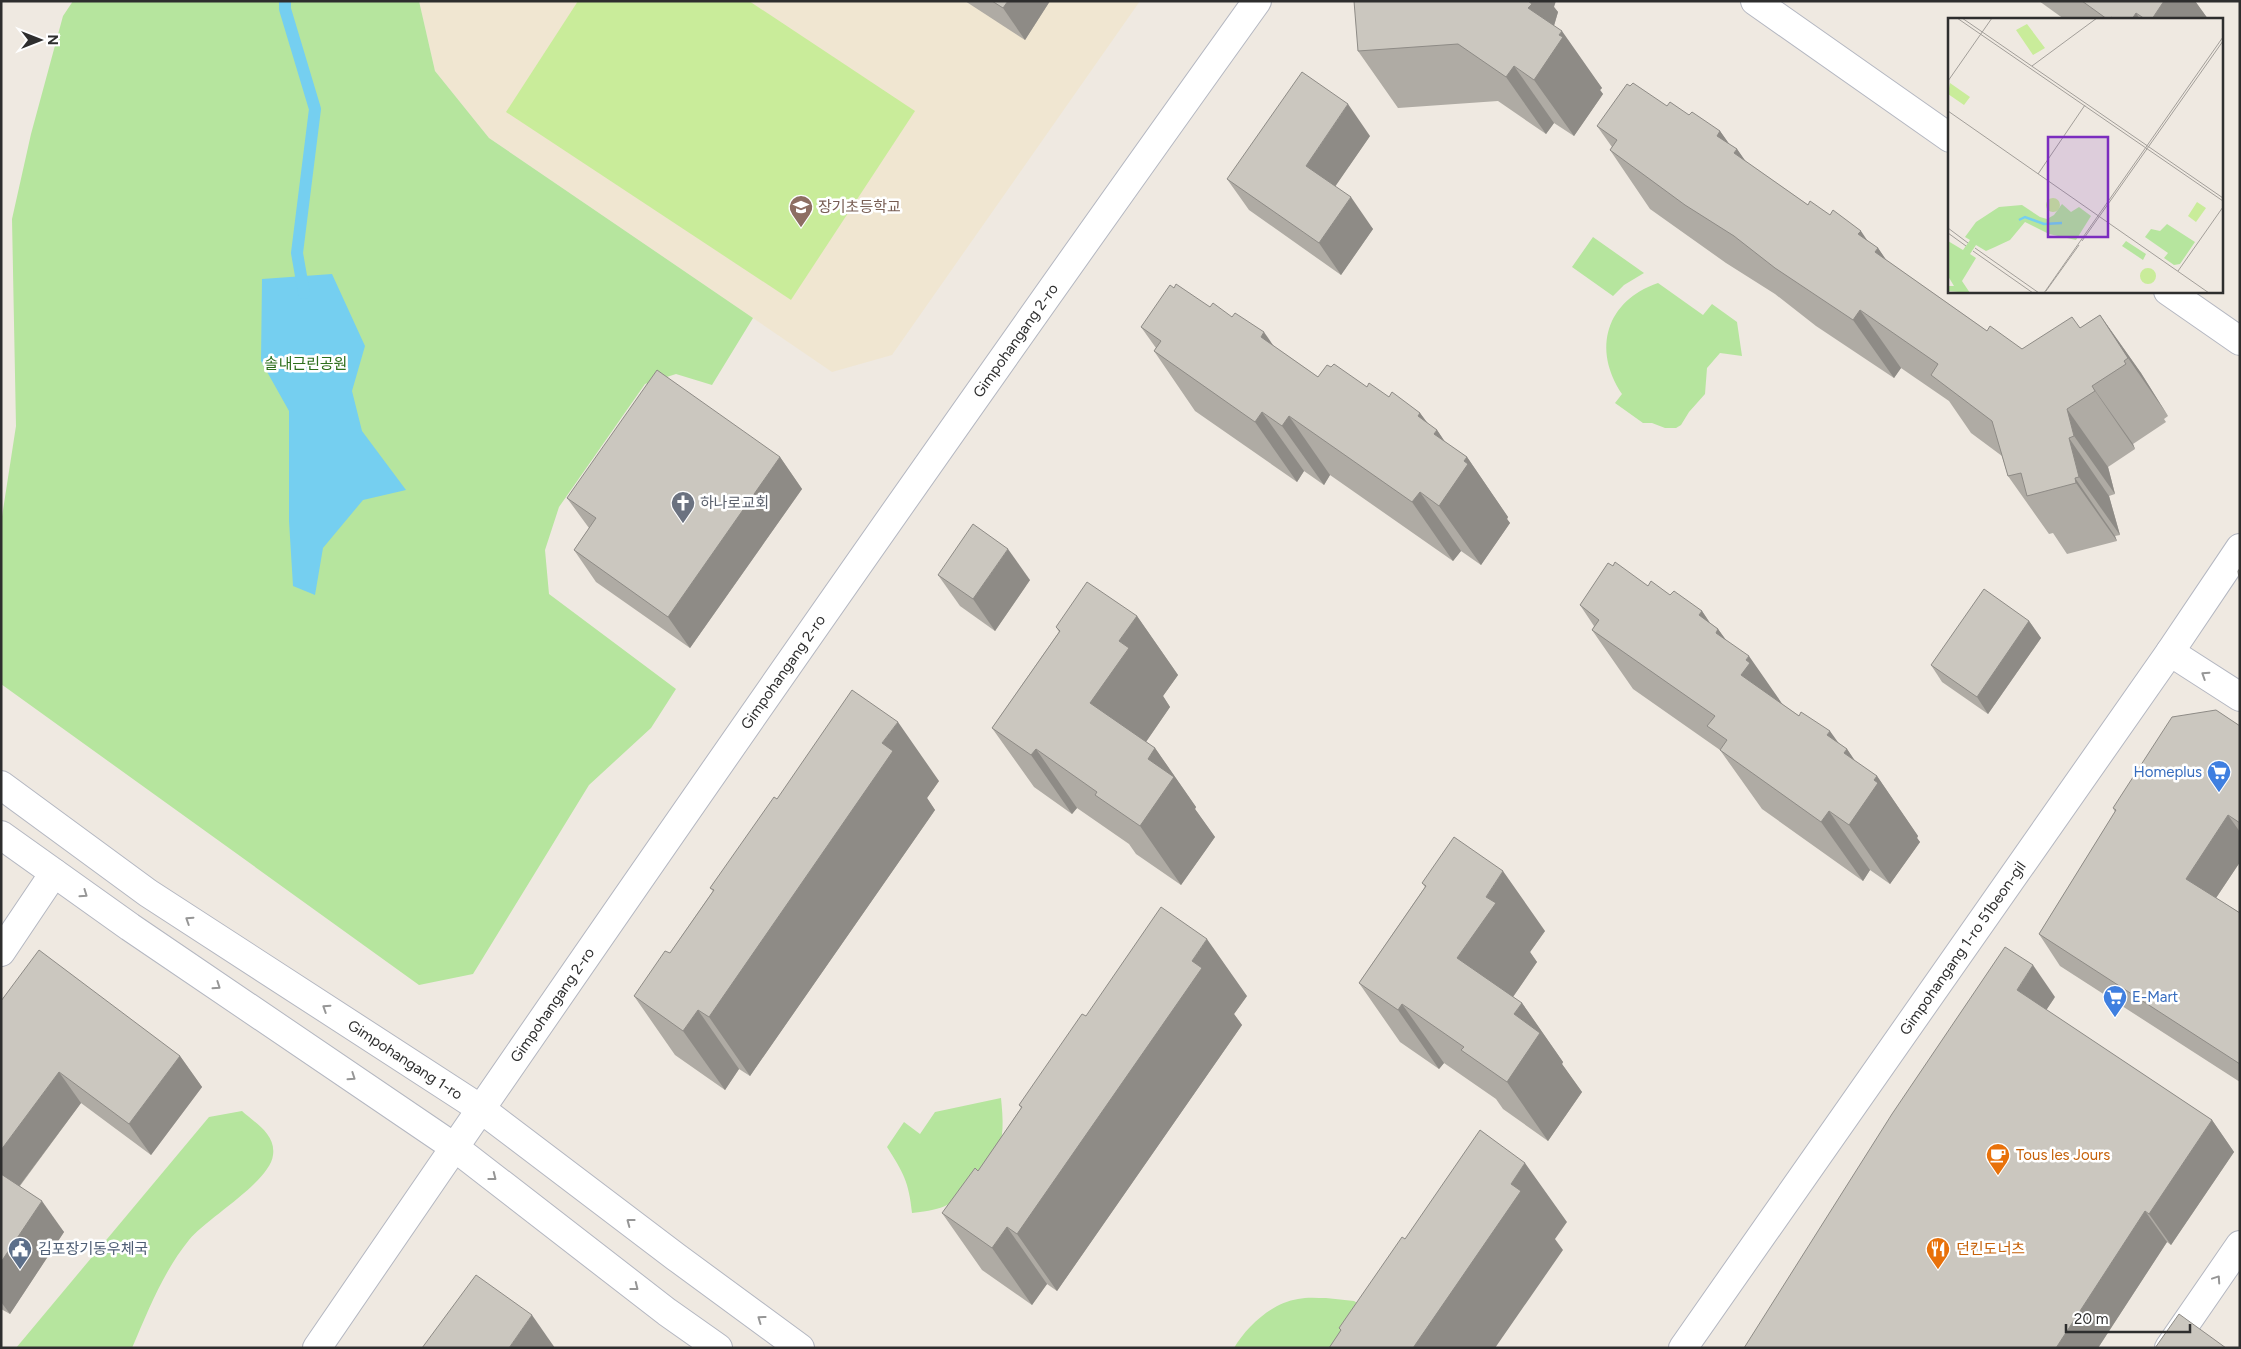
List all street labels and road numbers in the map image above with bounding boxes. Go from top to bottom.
street label: Gimpohangang 2-ro [969,280,1062,401]
street label: Gimpohangang 2-ro [737,611,829,733]
street label: Gimpohangang 1-ro 51beon-gil [1896,858,2030,1038]
street label: Gimpohangang 2-ro [507,944,598,1066]
street label: Gimpohangang 1-ro [344,1016,466,1104]

